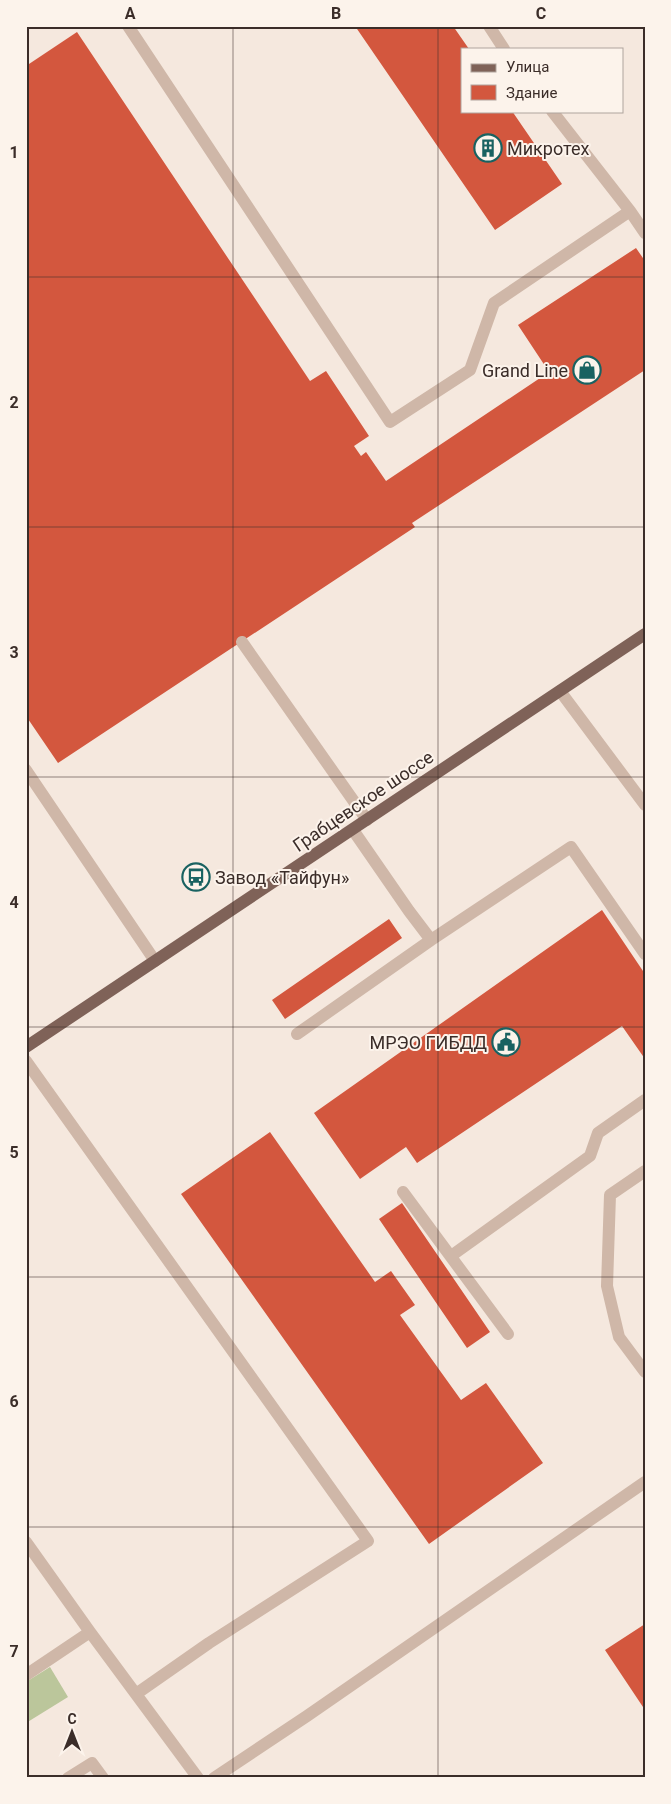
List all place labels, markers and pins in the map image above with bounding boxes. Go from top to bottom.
building icon: Микротех [473,133,503,163]
place label: Микротех [507,138,590,159]
shop icon: Grand Line [572,355,602,385]
place label: Grand Line [482,360,568,381]
bus stop icon: Завод «Тайфун» [181,862,211,892]
place label: Завод «Тайфун» [215,867,349,888]
public building icon: МРЭО ГИБДД [491,1027,521,1057]
place label: МРЭО ГИБДД [369,1032,487,1053]

